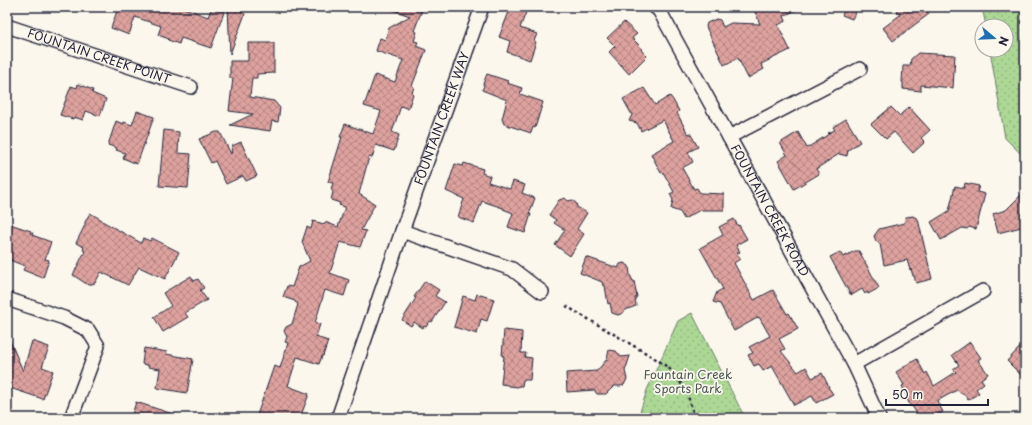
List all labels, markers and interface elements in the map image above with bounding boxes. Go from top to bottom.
north arrow [974,18,1014,58]
street label: FOUNTAIN CREEK POINT [25,23,174,88]
text: N [994,35,1013,49]
street label: FOUNTAIN CREEK WAY [409,49,473,187]
street label: FOUNTAIN CREEK ROAD [727,141,814,279]
park label: Fountain Creek Sports Park [644,365,732,397]
scale bar [886,381,988,407]
text: 50 m [892,385,923,403]

